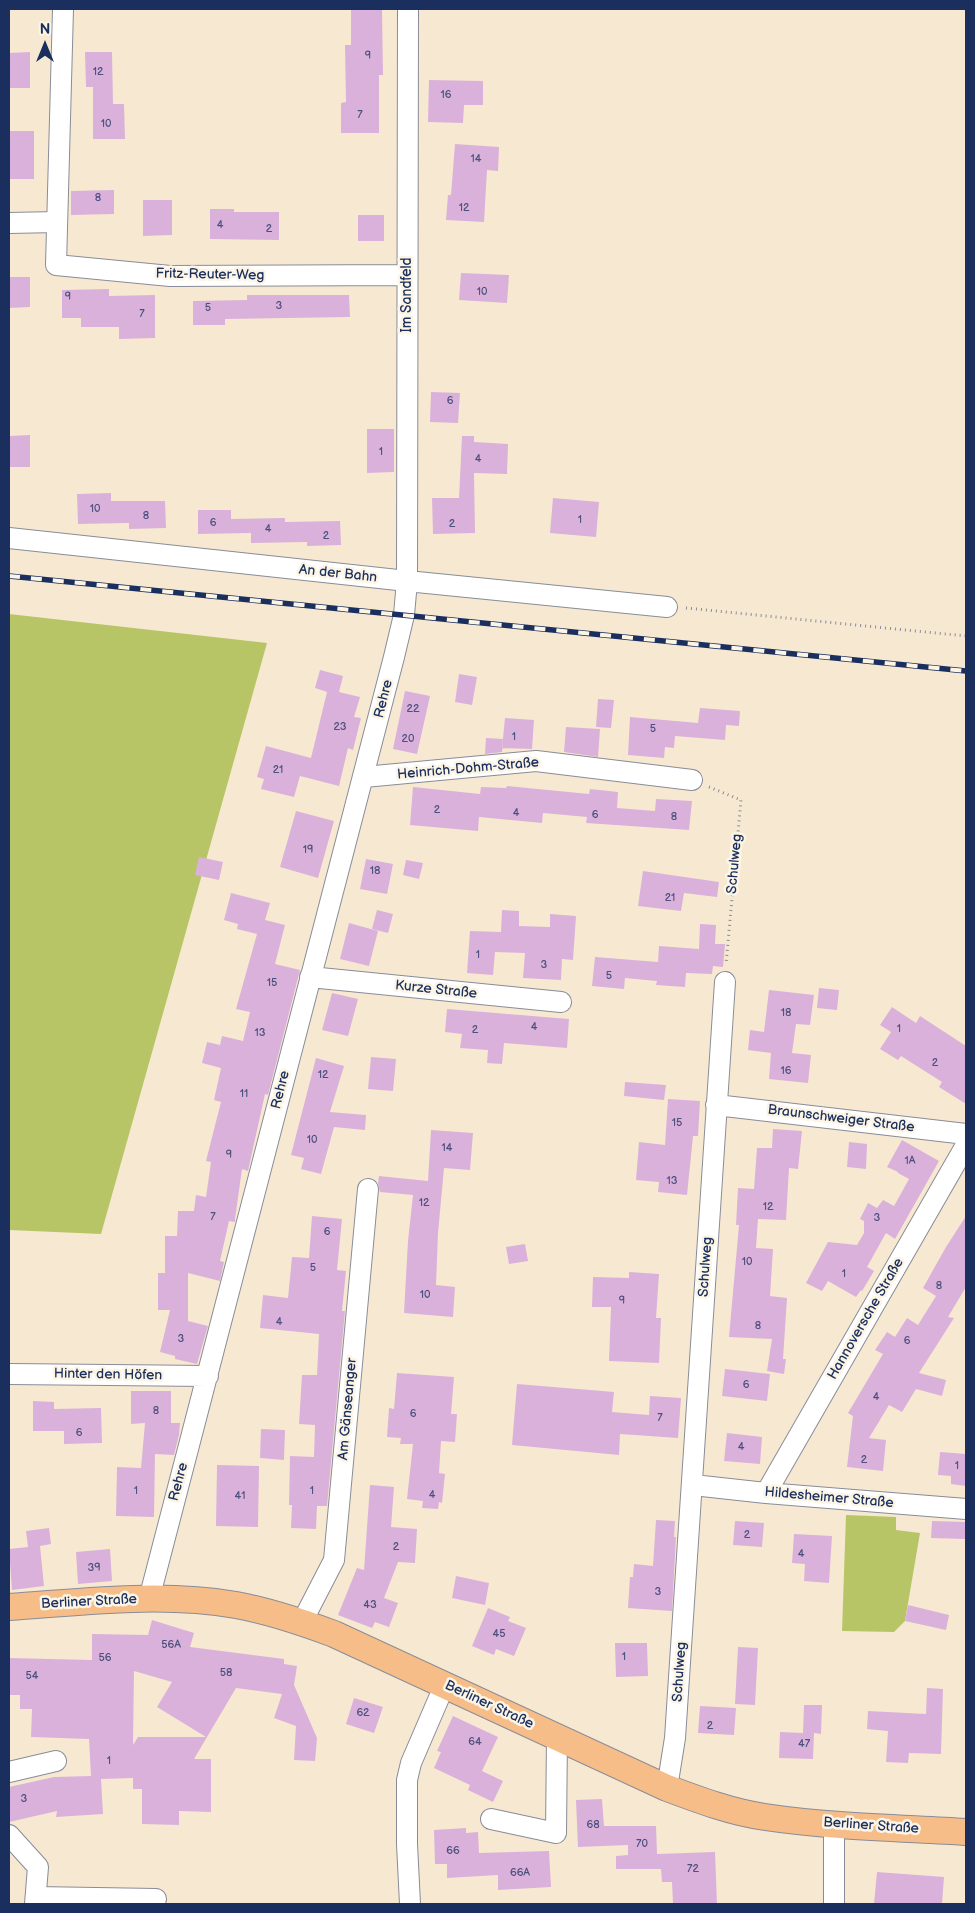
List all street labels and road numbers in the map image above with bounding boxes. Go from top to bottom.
street label: Im Sandfeld [399,257,415,333]
street label: Fritz-Reuter-Weg [156,266,264,284]
street label: An der Bahn [298,562,378,586]
street label: Rehre [371,678,397,720]
street label: Heinrich-Dohm-Straße [396,754,540,784]
street label: Schulweg [724,833,746,895]
street label: Kurze Straße [394,977,478,1003]
street label: Rehre [268,1069,294,1111]
street label: Braunschweiger Straße [767,1102,915,1136]
street label: Schulweg [696,1236,716,1298]
street label: Hannoversche Straße [824,1255,908,1383]
street label: Am Gänseanger [335,1357,361,1461]
street label: Hinter den Höfen [54,1366,162,1384]
street label: Rehre [166,1461,192,1503]
street label: Hildesheimer Straße [764,1484,894,1512]
street label: Berliner Straße [41,1591,137,1613]
street label: Schulweg [670,1641,690,1703]
street label: Berliner Straße [442,1677,536,1733]
street label: Berliner Straße [823,1814,919,1838]

